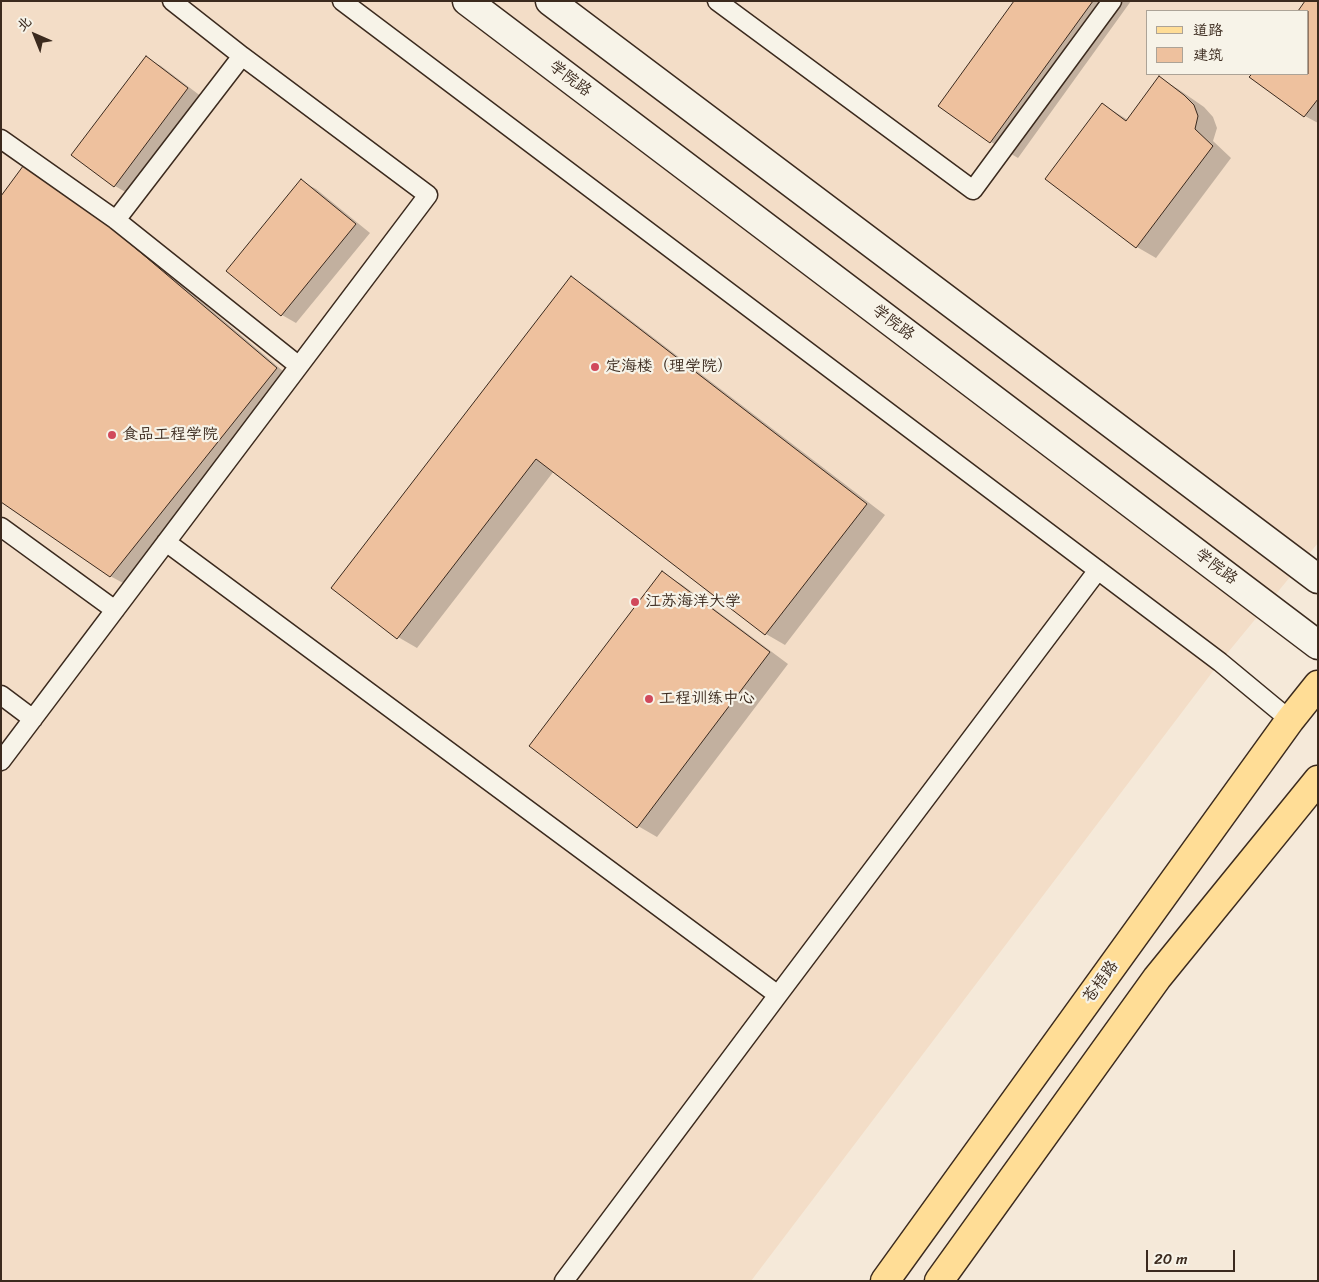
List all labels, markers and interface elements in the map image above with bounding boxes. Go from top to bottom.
north arrow [10,10,60,60]
text: 北 [11,10,38,38]
legend [1146,10,1309,75]
text: 道路 [1193,17,1223,43]
text: 建筑 [1193,42,1223,68]
street label: 学院路 [545,57,595,101]
street label: 学院路 [868,301,918,345]
place label: 定海楼（理学院） [605,357,733,377]
marker: 定海楼（理学院） [589,361,601,373]
place label: 食品工程学院 [122,425,218,445]
marker: 食品工程学院 [106,429,118,441]
street label: 学院路 [1191,545,1241,589]
place label: 江苏海洋大学 [645,592,741,612]
marker: 江苏海洋大学 [629,596,641,608]
place label: 工程训练中心 [659,689,755,709]
marker: 工程训练中心 [643,693,655,705]
street label: 苍梧路 [1079,957,1123,1007]
scale bar [1149,1240,1238,1272]
text: 20 m [1154,1246,1188,1272]

